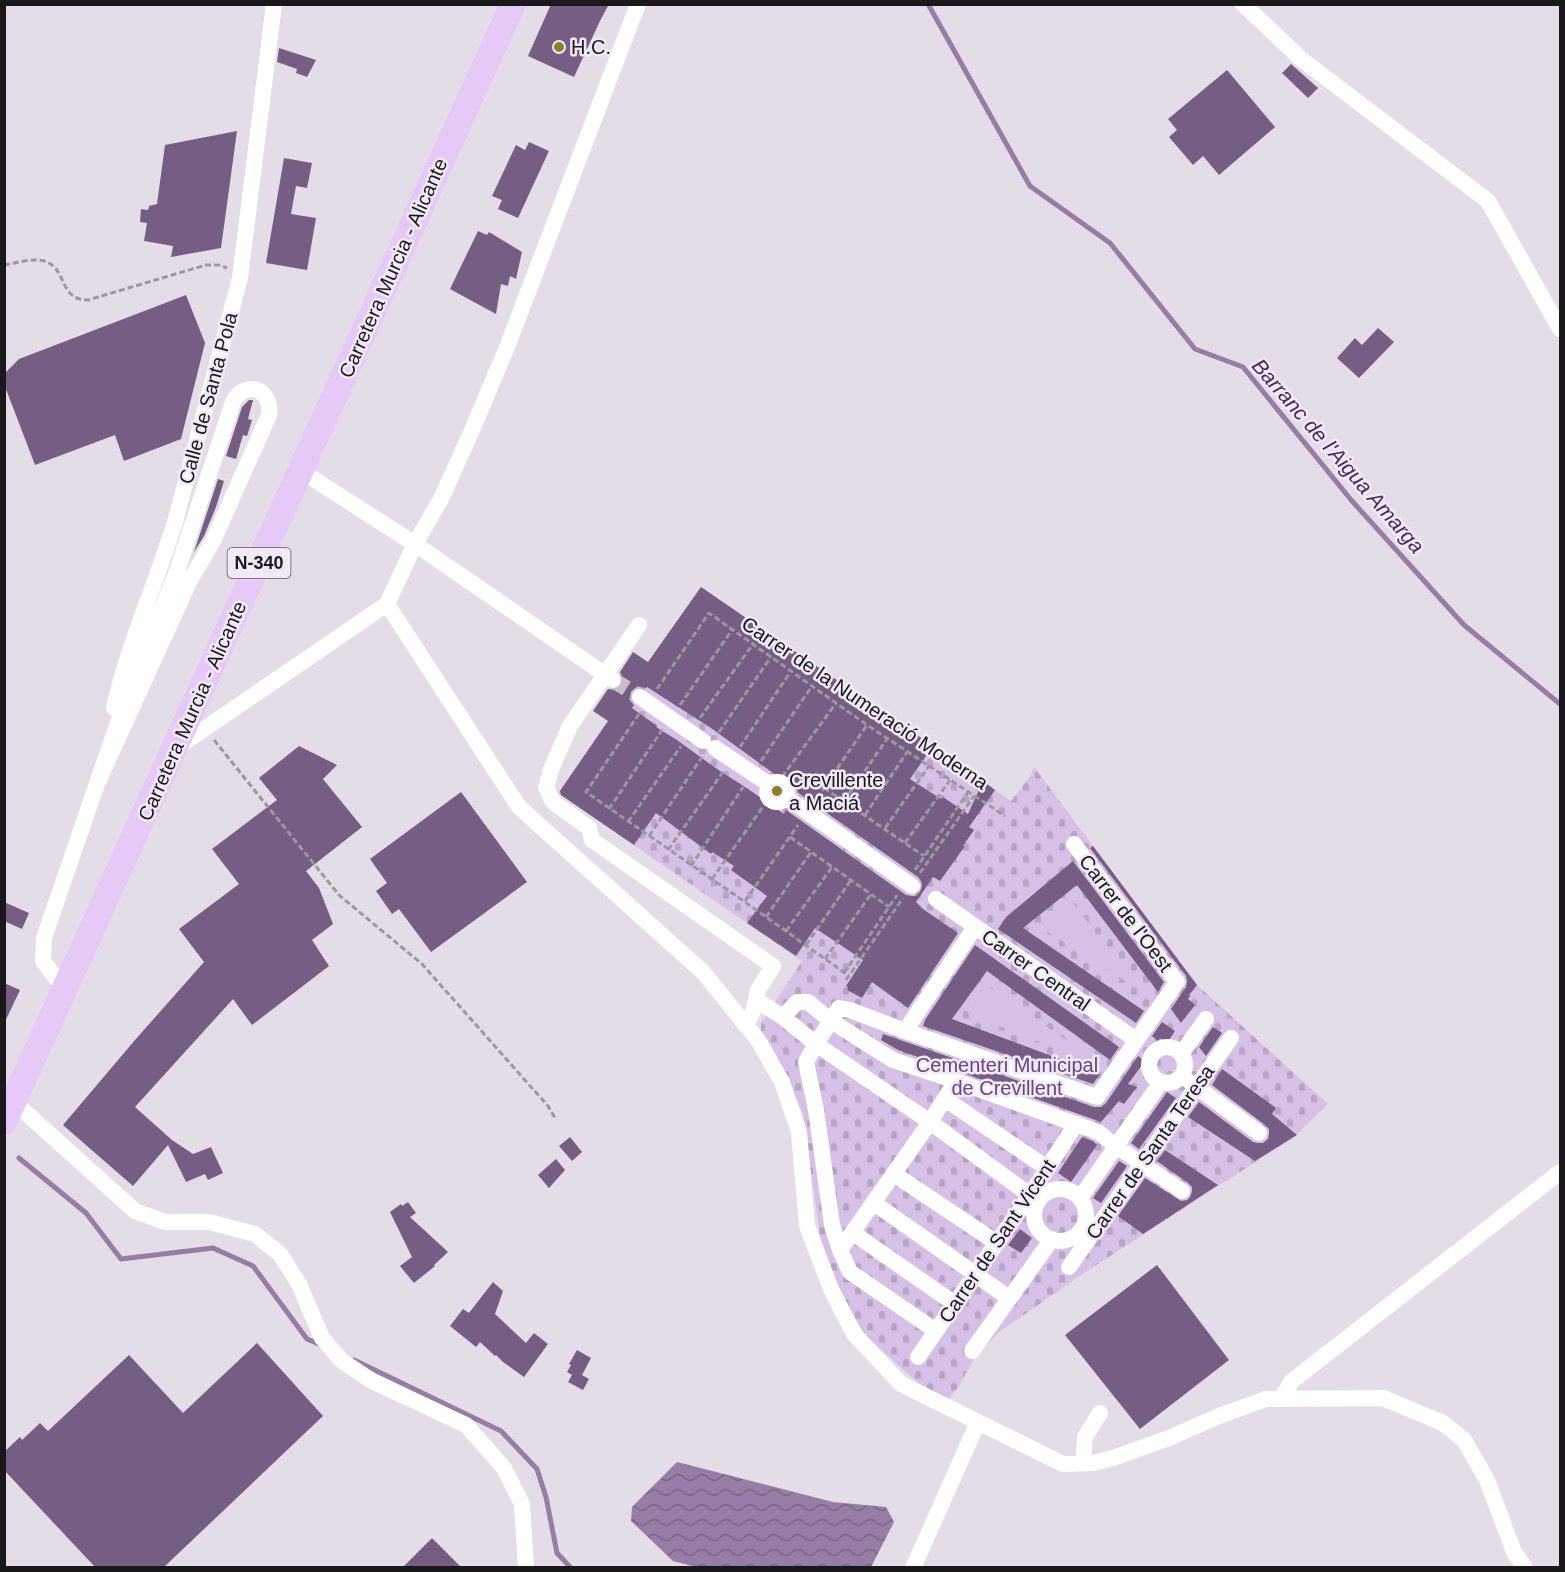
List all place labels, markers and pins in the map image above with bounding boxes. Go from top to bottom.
place label: H.C. [571,36,611,58]
marker: H.C. [552,40,566,54]
place label: Crevillente a Maciá [789,769,883,814]
marker: Crevillente a Maciá [770,784,784,798]

